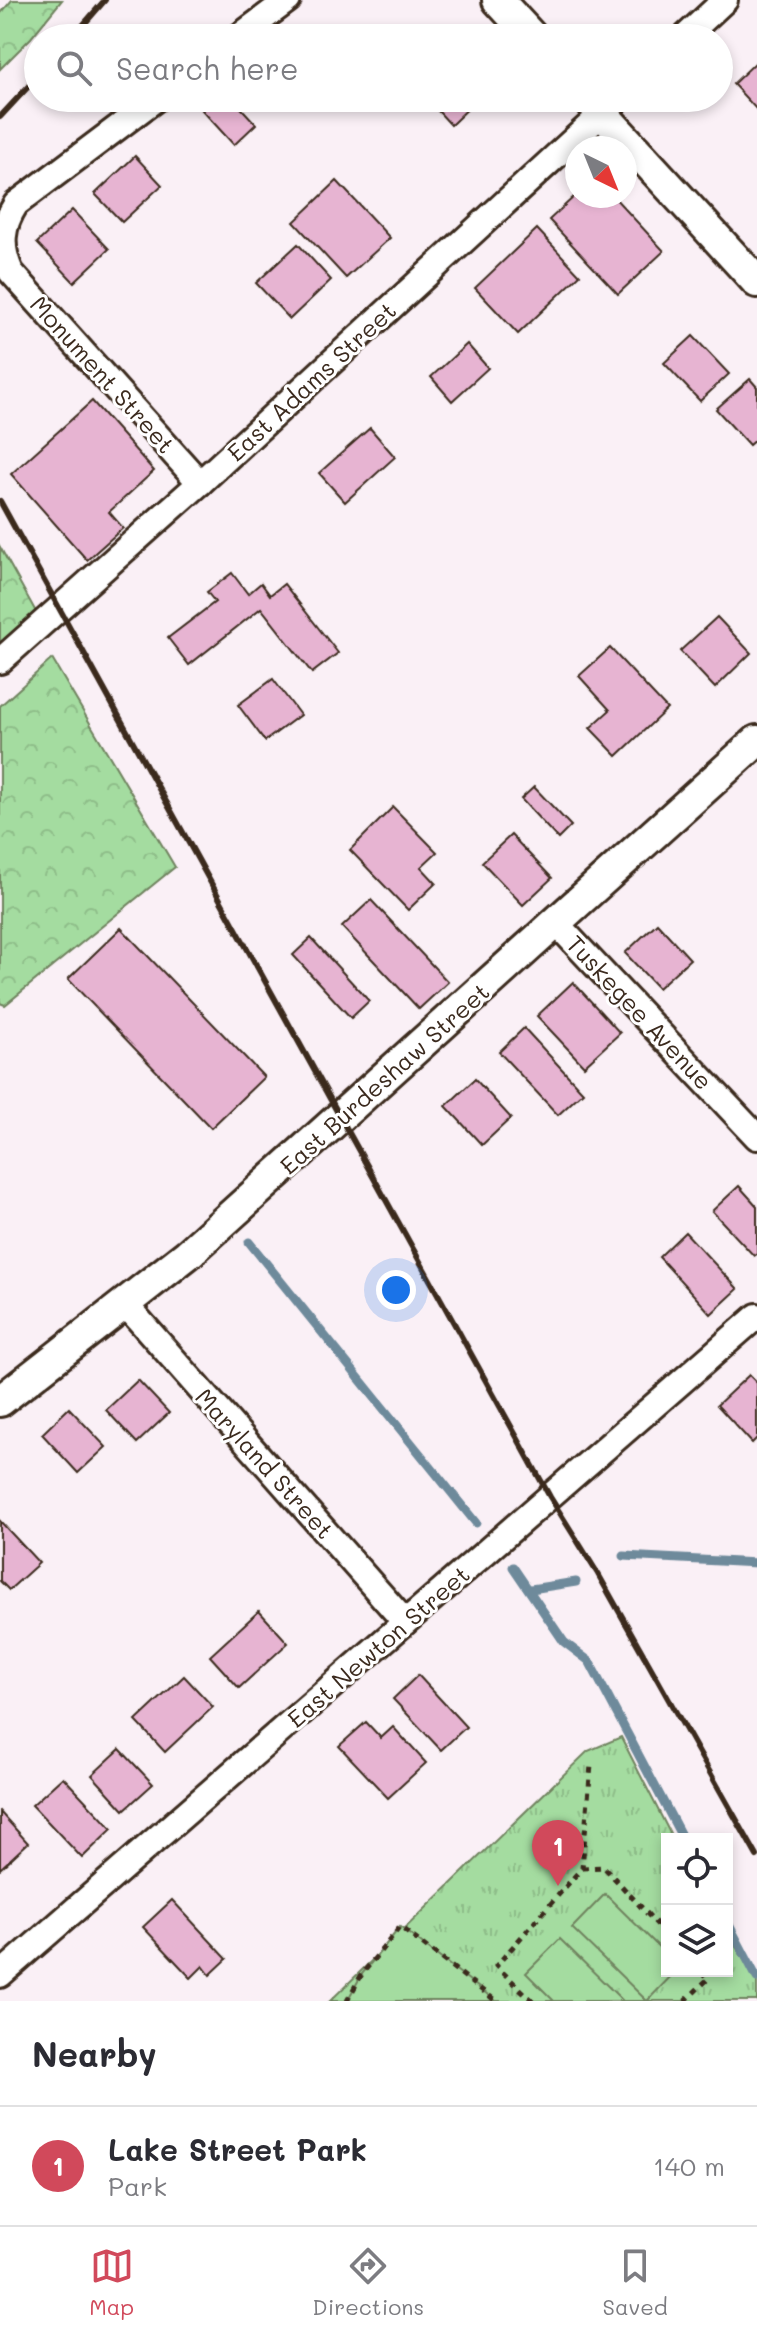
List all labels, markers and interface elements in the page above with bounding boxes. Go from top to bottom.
search box [24,24,733,112]
icon: search [52,46,96,90]
text: Search here [116,48,299,88]
north arrow [565,136,637,208]
street label: Monument Street [24,289,182,459]
street label: East Adams Street [220,295,402,467]
street label: Tuskegee Avenue [560,928,720,1096]
street label: East Burdeshaw Street [273,976,495,1180]
your location [376,1270,416,1310]
street label: Maryland Street [189,1381,341,1545]
street label: East Newton Street [280,1558,476,1734]
pin: 1 [532,1820,584,1886]
map controls [661,1833,733,1977]
button: locate [661,1833,733,1905]
button: layers [661,1905,733,1977]
text: Nearby [32,2031,157,2076]
text: Lake Street Park [108,2129,367,2169]
text: 1 [52,2149,64,2183]
text: 140 m [653,2149,725,2183]
text: Park [108,2169,167,2203]
tab: Map [89,2244,134,2321]
tab: Directions [312,2244,424,2321]
tab: Saved [603,2244,668,2321]

